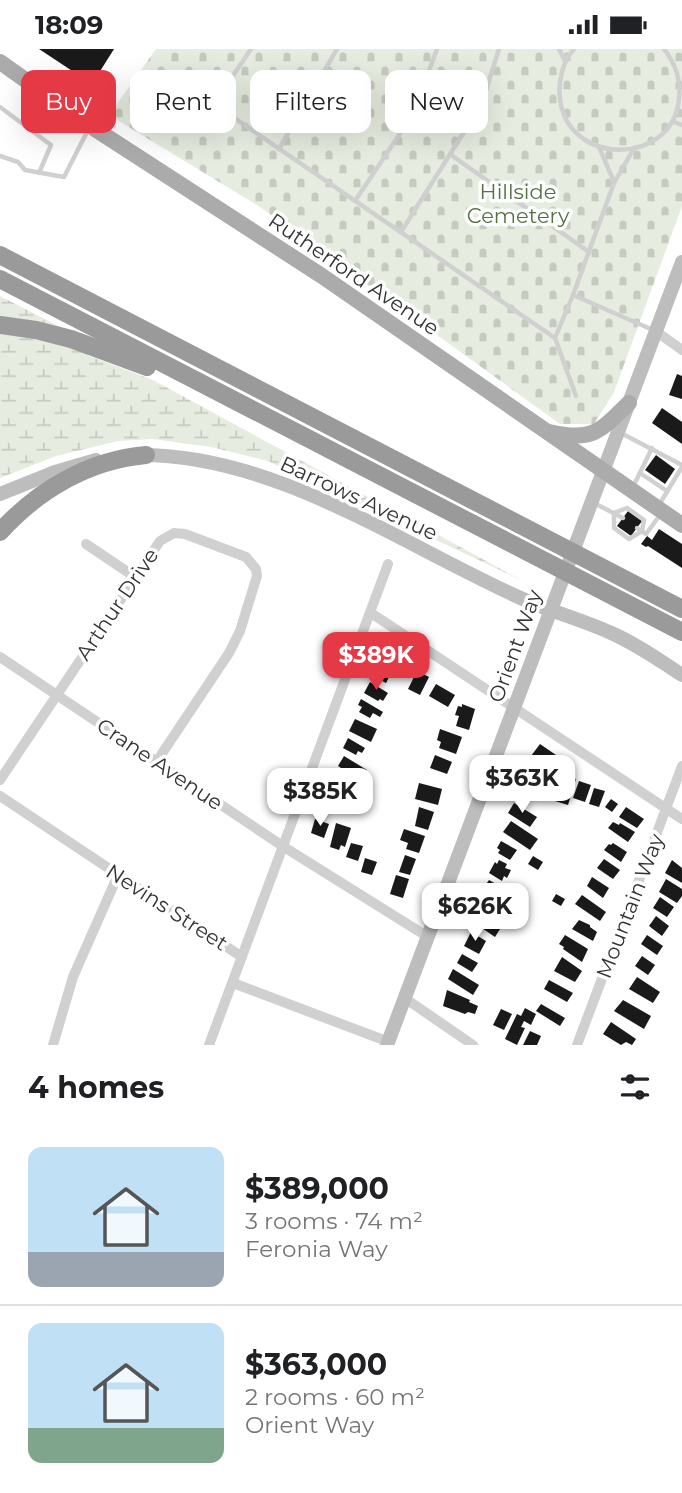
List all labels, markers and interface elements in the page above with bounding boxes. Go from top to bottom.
text: 18:09 [35,9,103,41]
chip: Buy [21,70,116,133]
chip: Rent [130,70,236,133]
chip: Filters [250,70,371,133]
chip: New [385,70,488,133]
park label: Hillside Cemetery [467,179,570,228]
street label: Rutherford Avenue [264,208,444,340]
street label: Barrows Avenue [276,451,442,545]
street label: Arthur Drive [70,543,164,665]
street label: Orient Way [483,586,547,706]
pin: $389K [327,633,425,692]
text: $389K [338,641,414,669]
street label: Crane Avenue [92,713,228,815]
pin: $363K [473,755,571,815]
text: $363K [485,764,559,792]
pin: $385K [271,769,369,828]
text: $385K [283,777,357,805]
street label: Mountain Way [591,830,669,982]
street label: Nevins Street [101,858,233,956]
pin: $626K [426,883,524,943]
text: $626K [438,892,512,920]
icon: filters [616,1068,654,1106]
text: 4 homes [28,1069,164,1106]
text: $389,000 [245,1170,389,1207]
icon: home [84,1175,168,1259]
text: 3 rooms · 74 m² [245,1207,423,1235]
text: Feronia Way [245,1235,388,1263]
text: $363,000 [245,1346,387,1383]
icon: home [84,1351,168,1435]
text: 2 rooms · 60 m² [245,1383,425,1411]
text: Orient Way [245,1411,374,1439]

